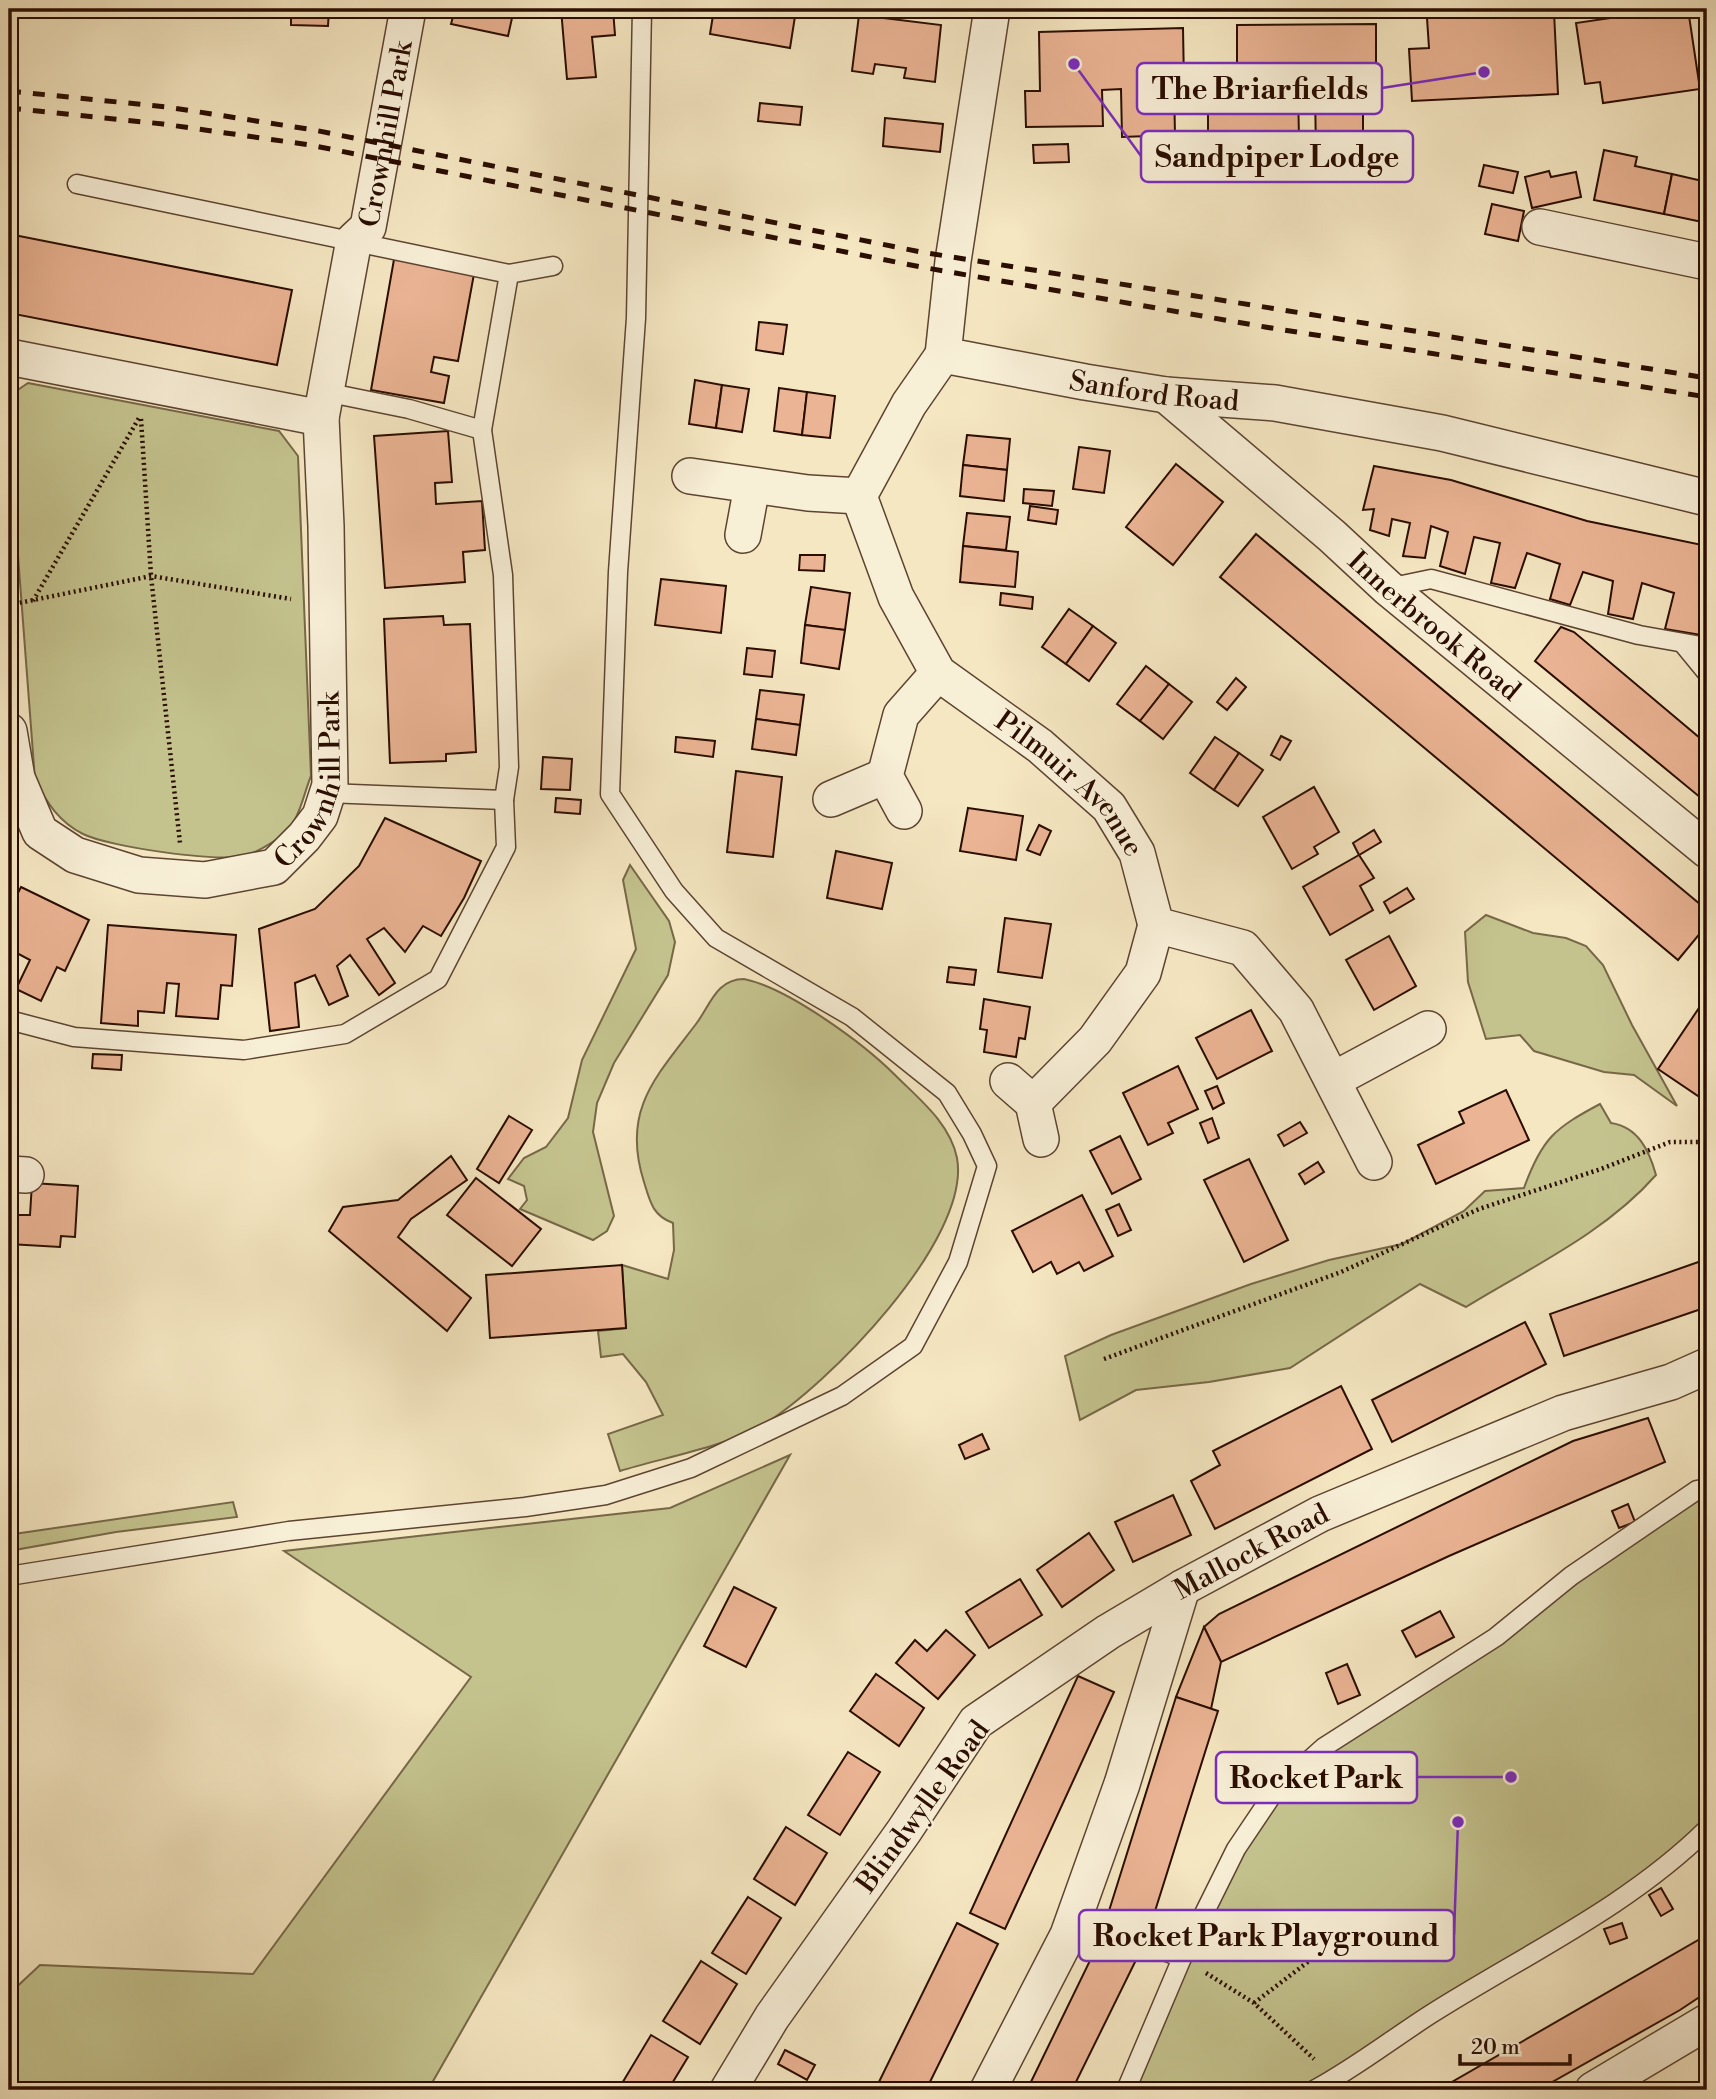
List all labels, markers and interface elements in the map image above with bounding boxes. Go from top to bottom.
street label: Crownhill Park [352,37,421,230]
callout: The Briarfields [1137,63,1382,114]
text: The Briarfields [1152,71,1368,109]
callout: Sandpiper Lodge [1141,131,1413,182]
text: Sandpiper Lodge [1155,139,1399,177]
street label: Sanford Road [1066,363,1240,419]
street label: Innerbrook Road [1340,544,1527,709]
street label: Crownhill Park [267,690,349,876]
street label: Pilmuir Avenue [988,704,1151,863]
street label: Mallock Road [1168,1497,1335,1608]
street label: Blindwylle Road [848,1714,997,1901]
callout: Rocket Park [1216,1752,1417,1803]
text: Rocket Park [1229,1760,1403,1798]
callout: Rocket Park Playground [1079,1910,1454,1961]
text: Rocket Park Playground [1093,1918,1439,1956]
scale bar [1460,2022,1571,2066]
text: 20 m [1471,2035,1520,2061]

